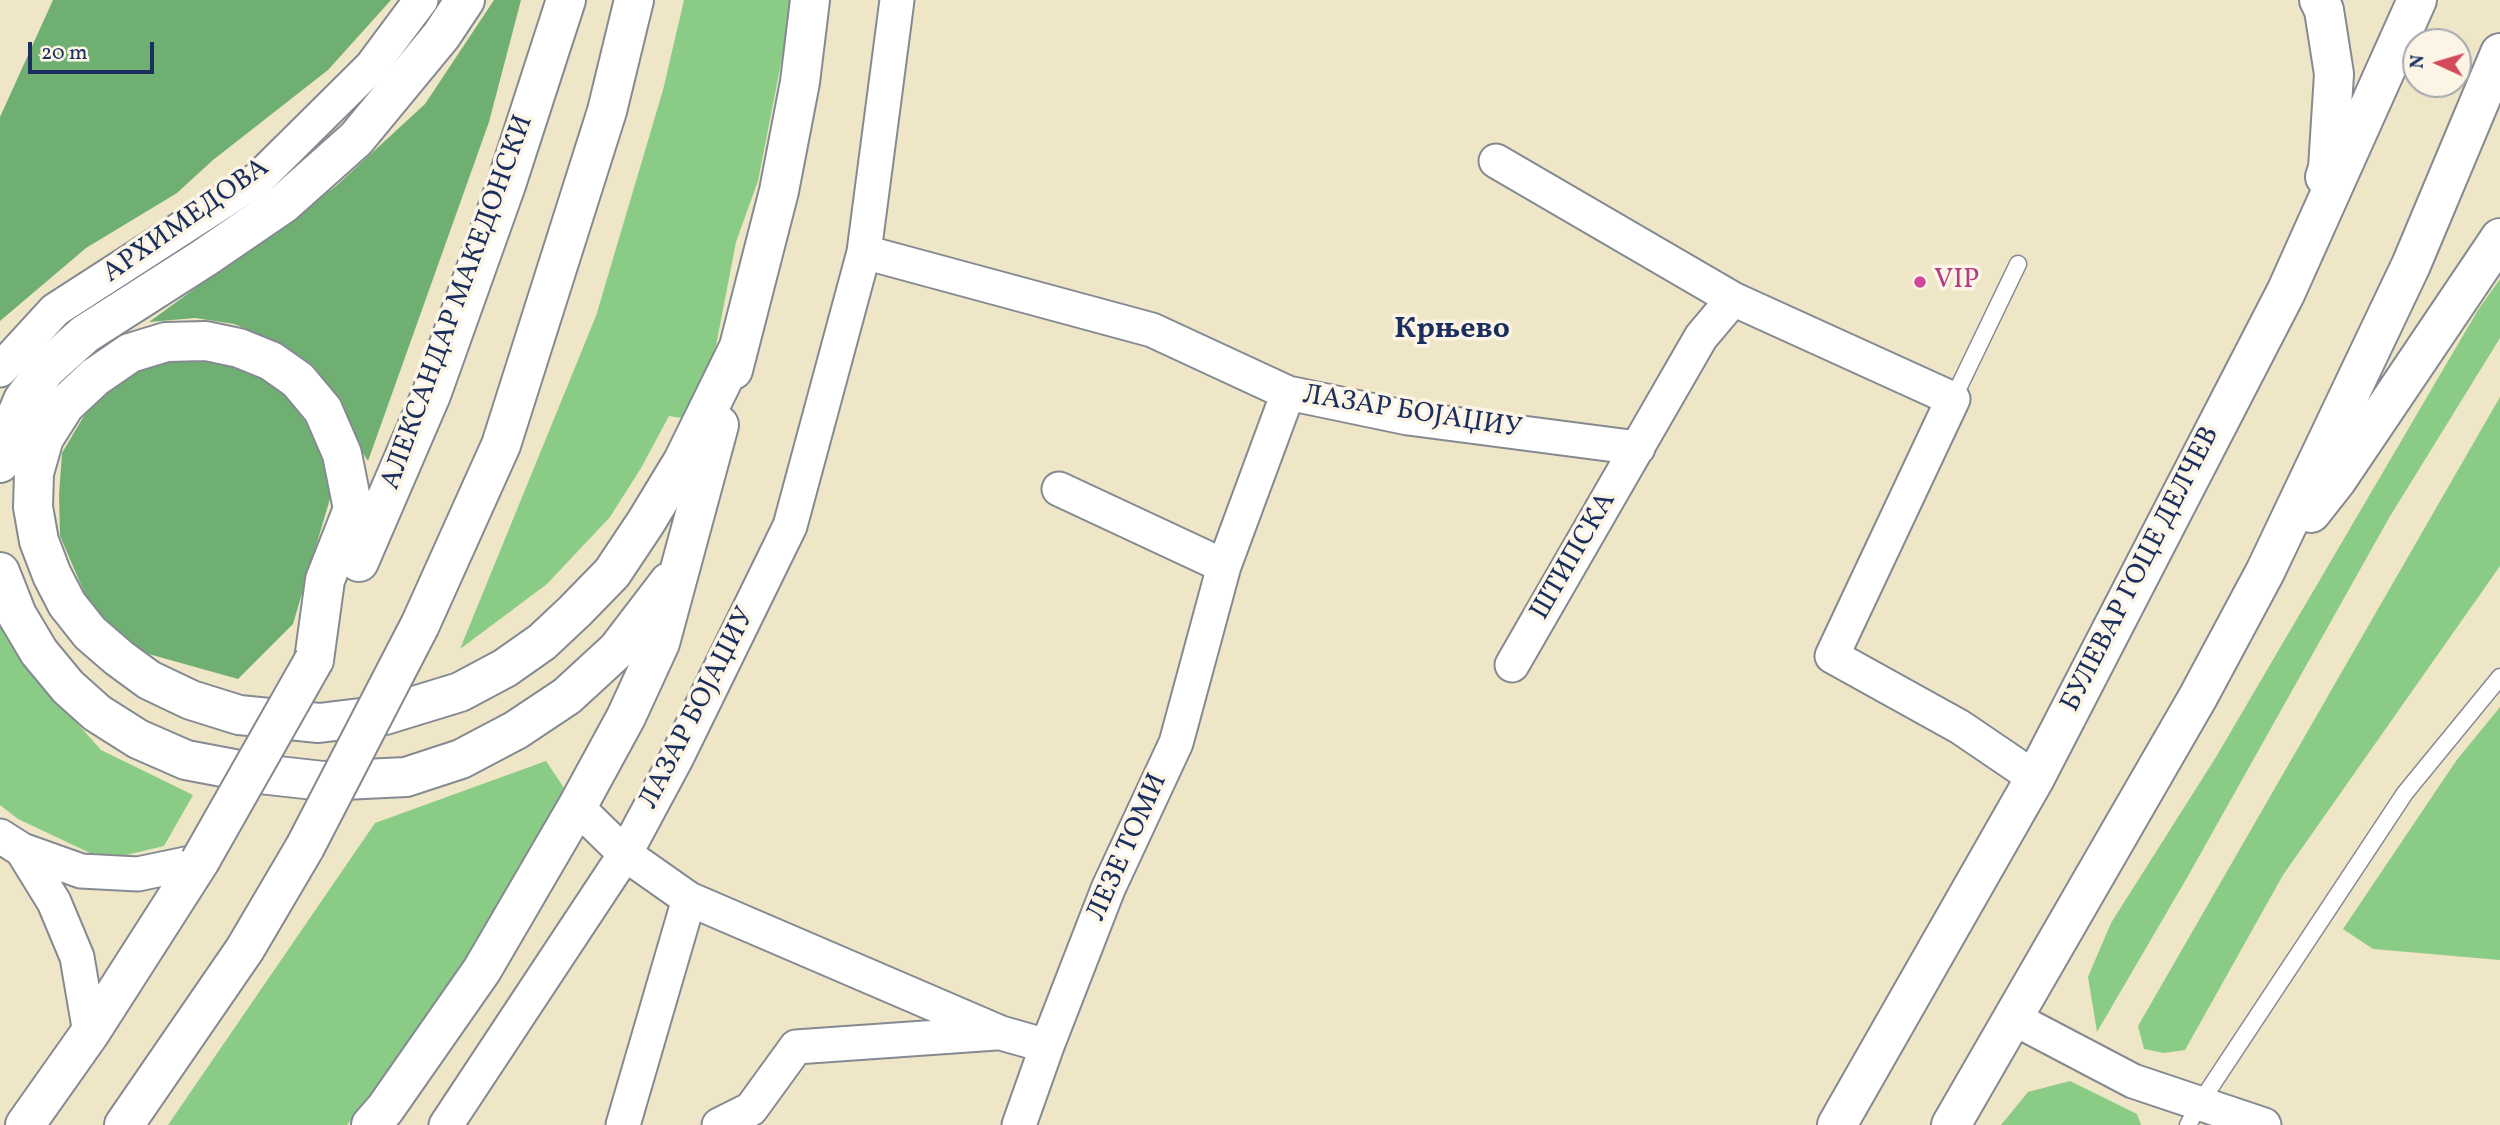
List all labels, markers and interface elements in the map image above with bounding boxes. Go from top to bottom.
scale bar [32,28,158,72]
north arrow [2402,28,2472,98]
text: 20 m [41,39,87,68]
text: N [2405,54,2431,69]
street label: АЛЕКСАНДАР МАКЕДОНСКИ [376,111,542,495]
street label: АРХИМЕДОВА [97,152,277,292]
place label: VIP [1934,265,1979,299]
marker: VIP [1912,274,1928,290]
district label: Крњево [1394,313,1510,349]
street label: ЛАЗАР БОЈАЏИУ [1300,380,1524,448]
street label: БУЛЕВАР ГОЦЕ ДЕЛЧЕВ [2055,422,2229,718]
street label: ШТИПСКА [1525,487,1625,627]
street label: ЛАЗАР БОЈАЏИУ [634,603,764,815]
street label: ЛЕЗЕ ТОМИ [1082,769,1176,927]

